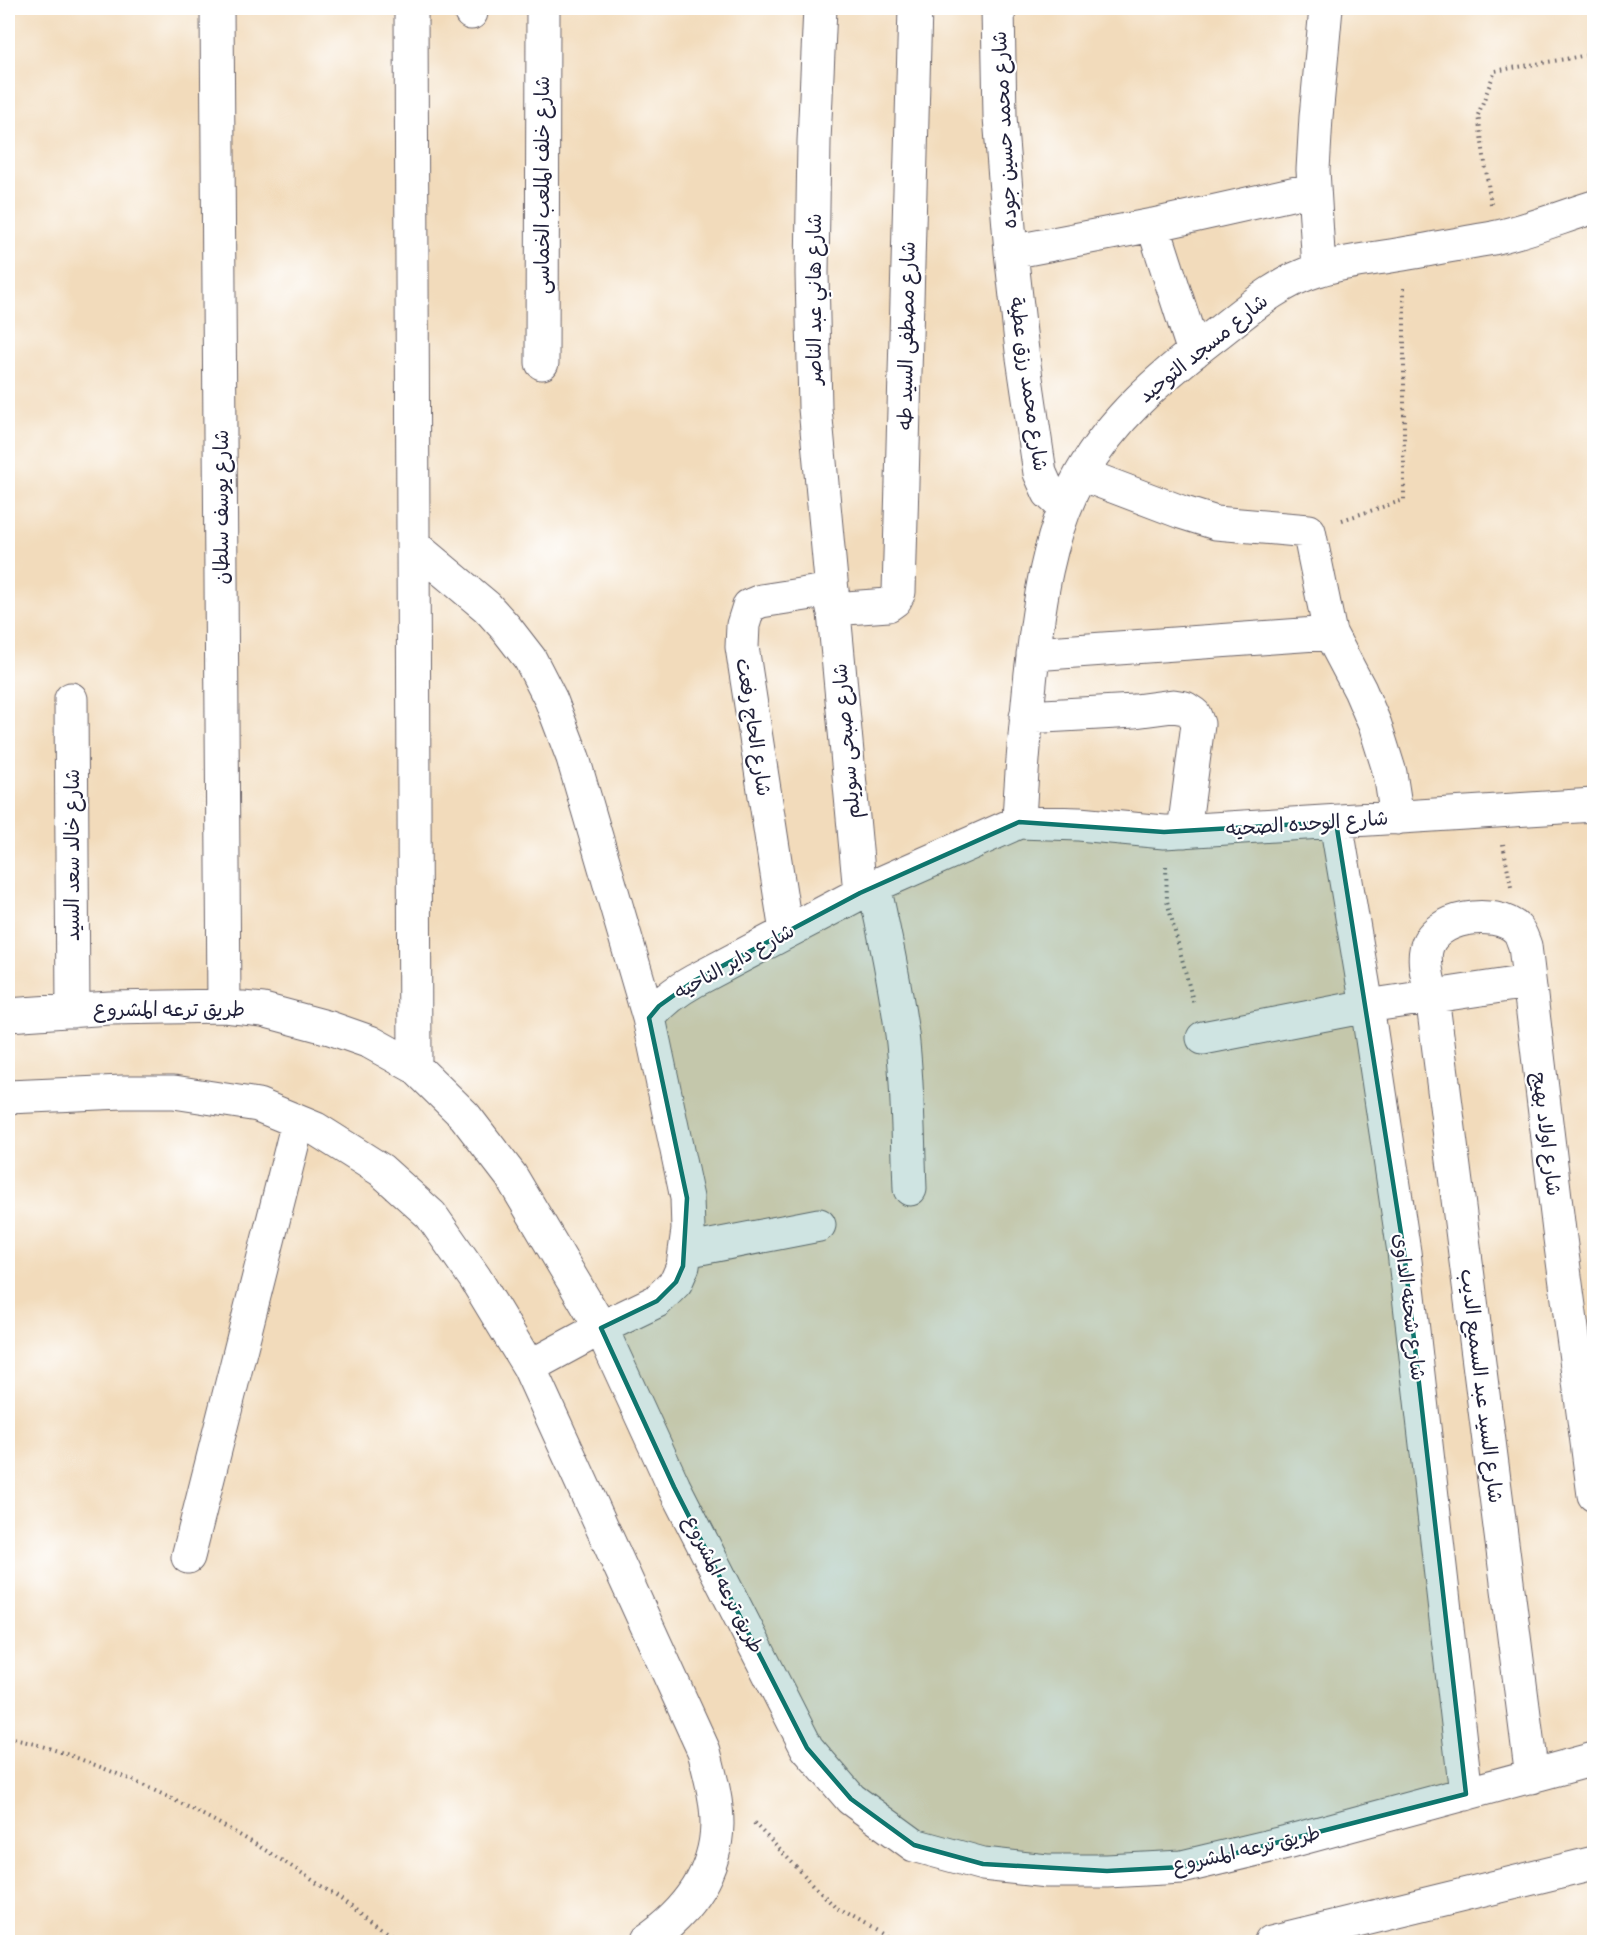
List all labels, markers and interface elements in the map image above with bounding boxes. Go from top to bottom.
street label: شارع محمد حسين جوده [986,30,1023,229]
street label: شارع خلف الملعب الخماسى [529,76,556,294]
street label: شارع هاني عبد الناصر [801,213,832,387]
street label: شارع مصطفى السيد طه [891,241,922,431]
street label: شارع مسجد التوحيد [1133,288,1274,409]
street label: شارع محمد رزق عطية [1003,295,1054,473]
street label: شارع يوسف سلطان [208,430,235,584]
street label: شارع الحاج رفعت [729,656,778,798]
street label: شارع صبحى سويلم [826,662,868,820]
street label: شارع خالد سعد السيد [59,769,86,941]
street label: شارع الوحده الصحيه [1225,804,1389,843]
street label: شارع داير الناحيه [669,917,799,1006]
street label: طريق ترعه المشروع [93,996,245,1023]
street label: شارع اولاد بهيج [1526,1071,1567,1197]
street label: شارع شحته الداوى [1387,1232,1432,1382]
street label: شارع السيد عبد السميع الديب [1453,1267,1509,1505]
street label: طريق ترعه المشروع [677,1510,770,1658]
street label: طريق ترعه المشروع [1169,1819,1323,1880]

